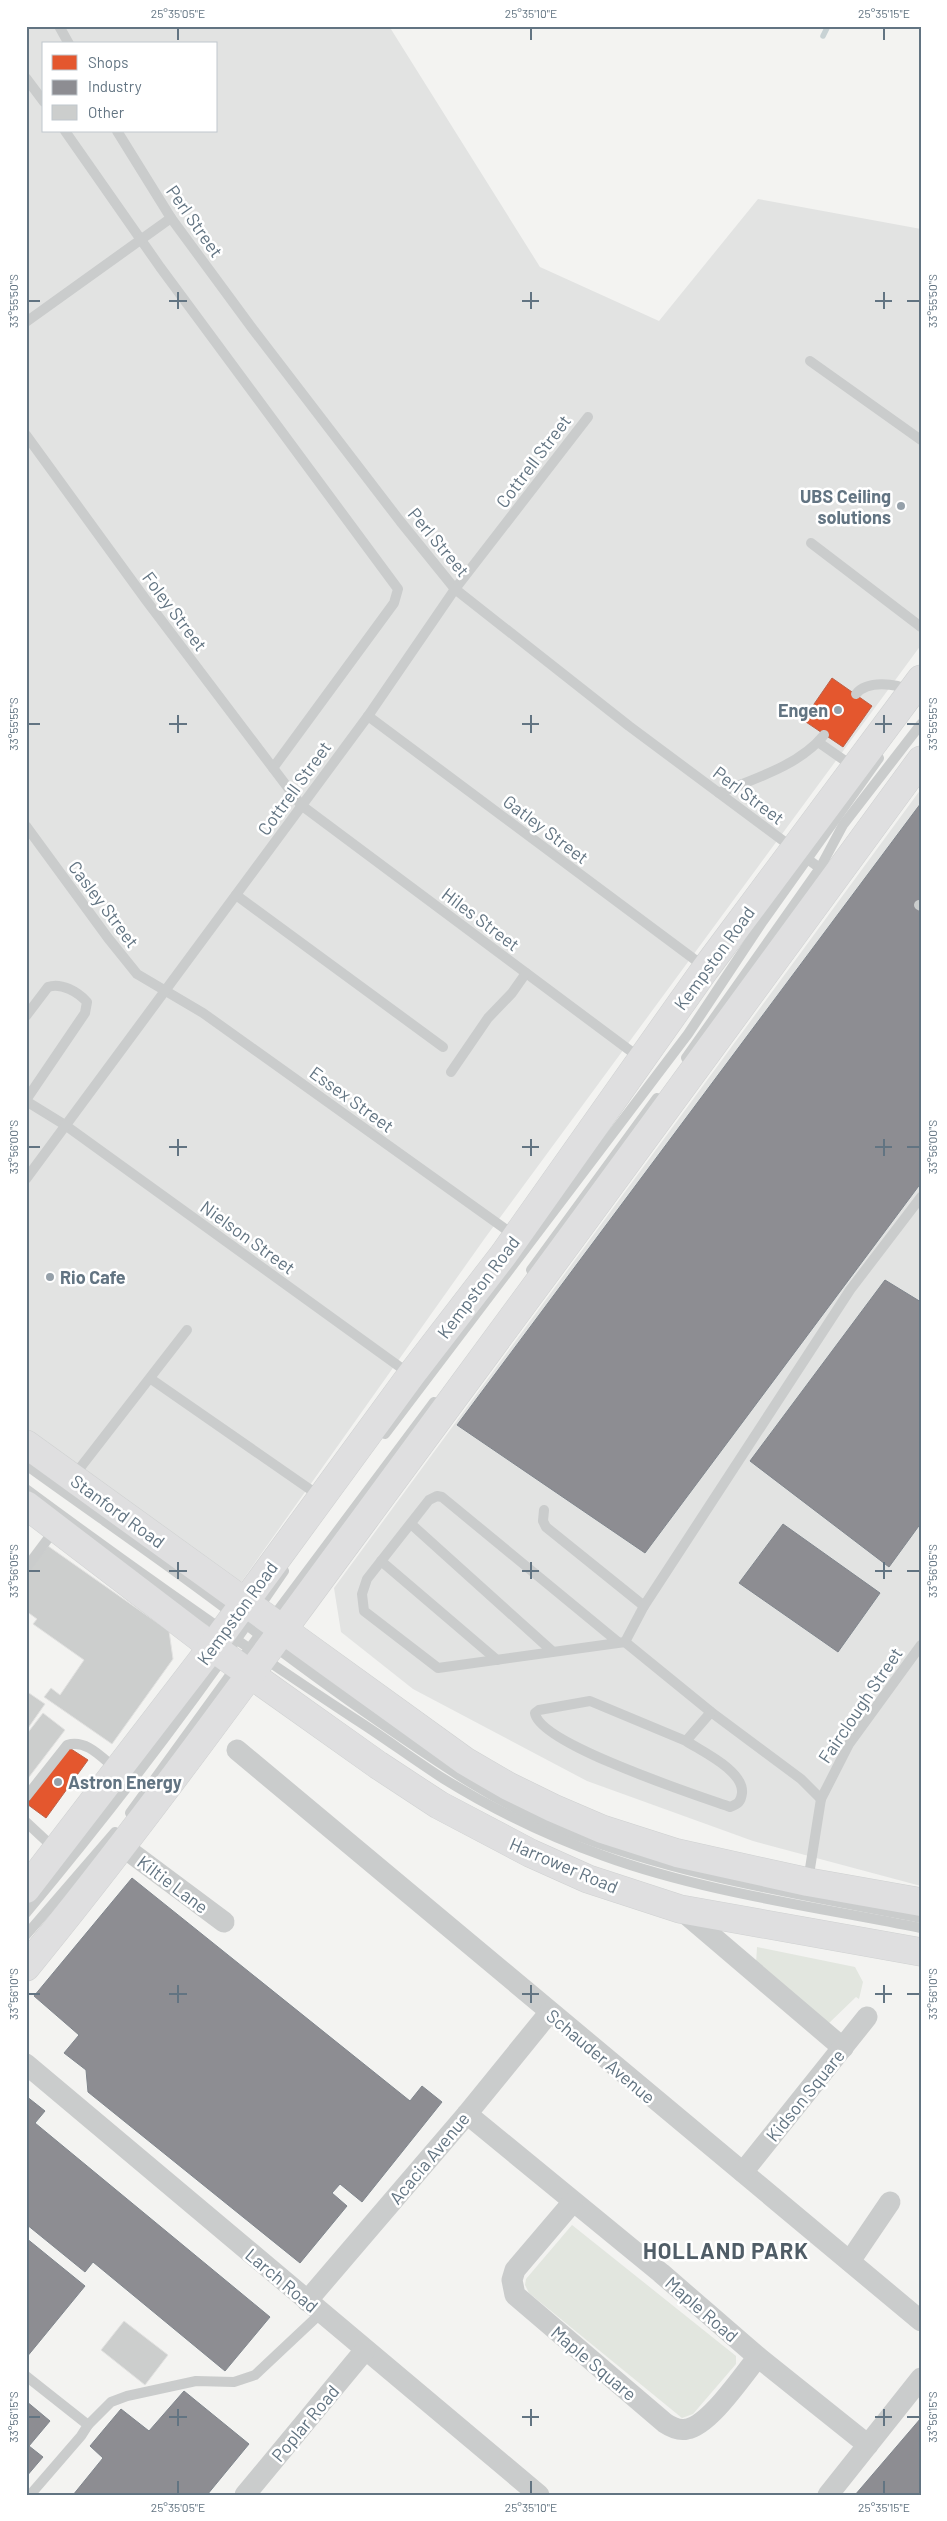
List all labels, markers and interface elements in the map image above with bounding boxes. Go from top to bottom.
text: 25°35'05"E [151,6,205,20]
text: 25°35'10"E [505,6,557,20]
text: 25°35'15"E [858,6,910,20]
legend [42,42,218,132]
text: Shops [88,53,128,71]
text: Industry [88,77,142,95]
text: Other [88,103,125,121]
street label: Perl Street [162,181,228,261]
text: 33°55'50"S [6,274,20,328]
text: 33°55'50"S [925,274,939,328]
street label: Cottrell Street [491,410,575,512]
place label: UBS Ceiling solutions [800,485,891,528]
marker: UBS Ceiling solutions [895,500,907,512]
street label: Perl Street [404,503,474,581]
street label: Foley Street [138,567,212,655]
text: 33°55'55"S [6,697,20,751]
text: 33°55'55"S [925,697,939,751]
place label: Engen [778,699,828,721]
marker: Engen [832,704,844,716]
street label: Cottrell Street [253,737,335,839]
street label: Perl Street [709,761,789,829]
street label: Gatley Street [499,790,593,868]
street label: Casley Street [64,856,144,952]
street label: Hiles Street [438,883,524,955]
street label: Kempston Road [669,902,759,1014]
street label: Essex Street [306,1061,398,1137]
text: 33°56'00"S [6,1120,20,1174]
text: 33°56'00"S [925,1120,939,1174]
street label: Nielson Street [196,1195,300,1279]
street label: Kempston Road [432,1231,524,1343]
place label: Rio Cafe [60,1266,126,1288]
marker: Rio Cafe [44,1271,56,1283]
street label: Stanford Road [67,1469,169,1553]
text: 33°56'05"S [6,1544,20,1598]
text: 33°56'05"S [925,1544,939,1598]
street label: Kempston Road [192,1557,282,1669]
street label: Fairclough Street [813,1643,907,1767]
place label: Astron Energy [68,1771,182,1793]
marker: Astron Energy [52,1776,64,1788]
street label: Harrower Road [506,1832,622,1898]
street label: Kiltie Lane [133,1850,213,1918]
text: 33°56'10"S [6,1968,20,2020]
text: 33°56'10"S [925,1968,939,2020]
street label: Schauder Avenue [542,2004,660,2108]
street label: Kidson Square [761,2044,849,2146]
street label: Acacia Avenue [384,2108,474,2208]
district label: HOLLAND PARK [643,2237,809,2263]
street label: Larch Road [241,2243,323,2317]
street label: Maple Road [661,2271,743,2347]
street label: Maple Square [547,2321,641,2405]
street label: Poplar Road [267,2380,343,2466]
text: 33°56'15"S [6,2391,20,2443]
text: 33°56'15"S [925,2391,939,2443]
text: 25°35'05"E [151,2500,205,2514]
text: 25°35'10"E [505,2500,557,2514]
text: 25°35'15"E [858,2500,910,2514]

